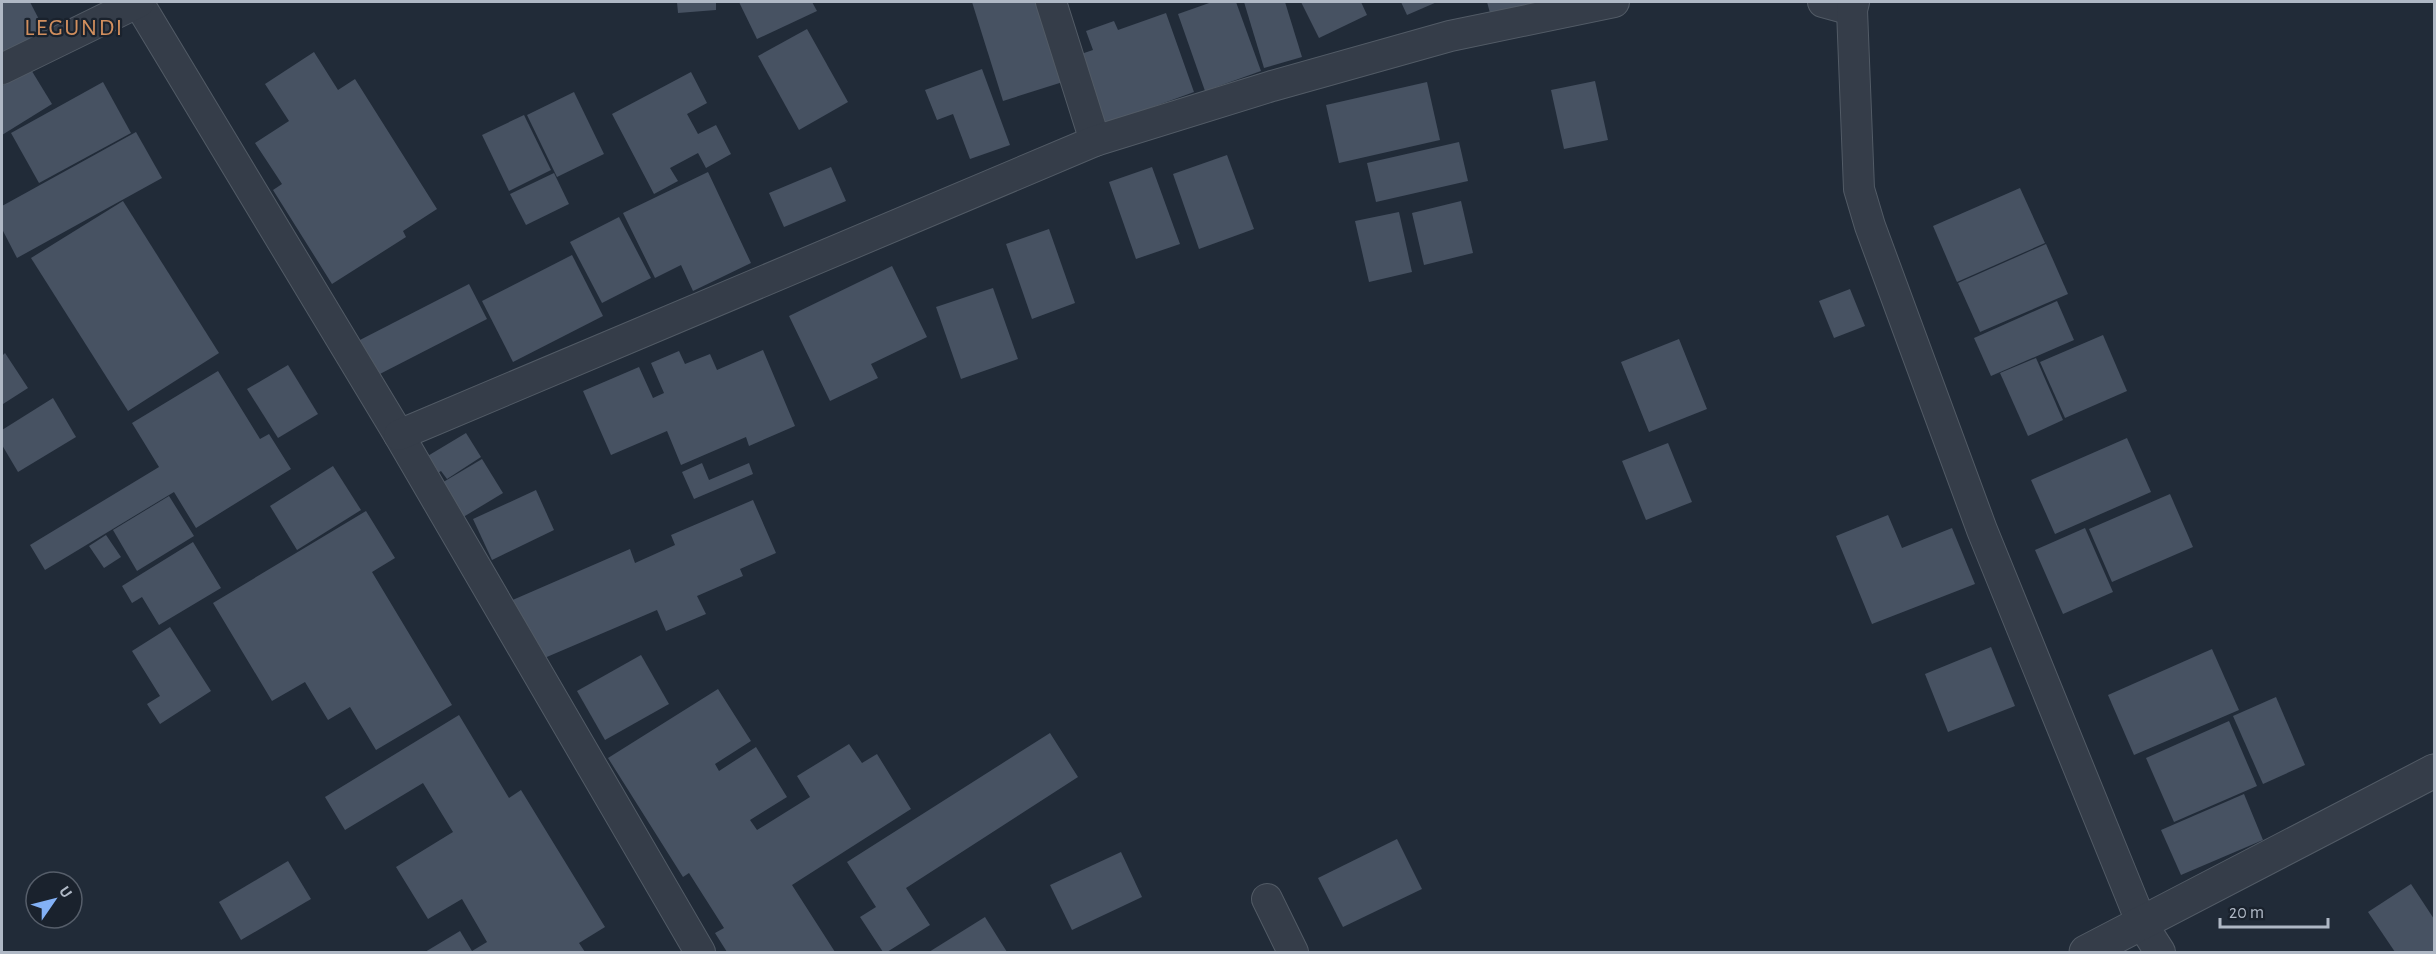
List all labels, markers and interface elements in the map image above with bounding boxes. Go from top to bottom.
district label: LEGUNDI [24,16,124,40]
north arrow [24,870,84,930]
text: U [56,883,75,901]
scale bar [2220,891,2328,929]
text: 20 m [2229,904,2264,922]

